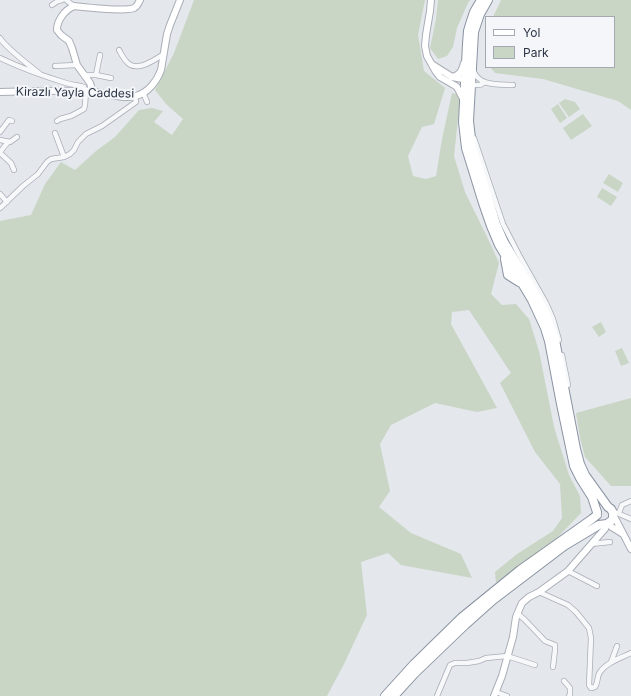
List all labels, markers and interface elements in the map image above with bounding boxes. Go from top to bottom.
legend [485,16,615,68]
text: Yol [523,25,540,40]
text: Park [523,45,549,60]
street label: Kirazlı Yayla Caddesi [16,85,134,101]

